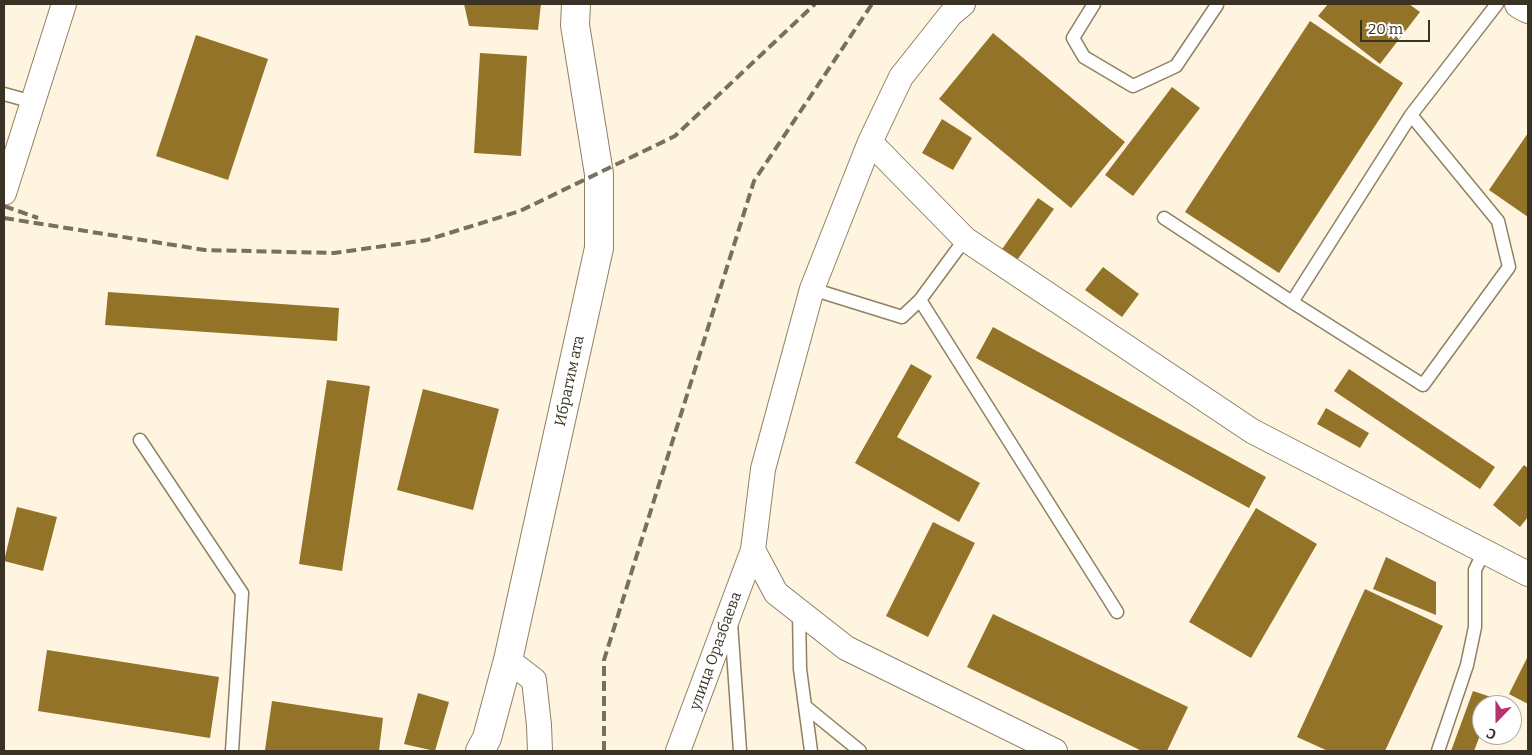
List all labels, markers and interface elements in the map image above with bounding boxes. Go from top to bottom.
scale bar [1362,10,1432,42]
text: 20 m [1368,20,1403,38]
street label: Ибрагим ата [552,334,588,428]
street label: улица Оразбаева [686,589,746,713]
north arrow [1472,695,1522,745]
text: С [1484,724,1499,743]

